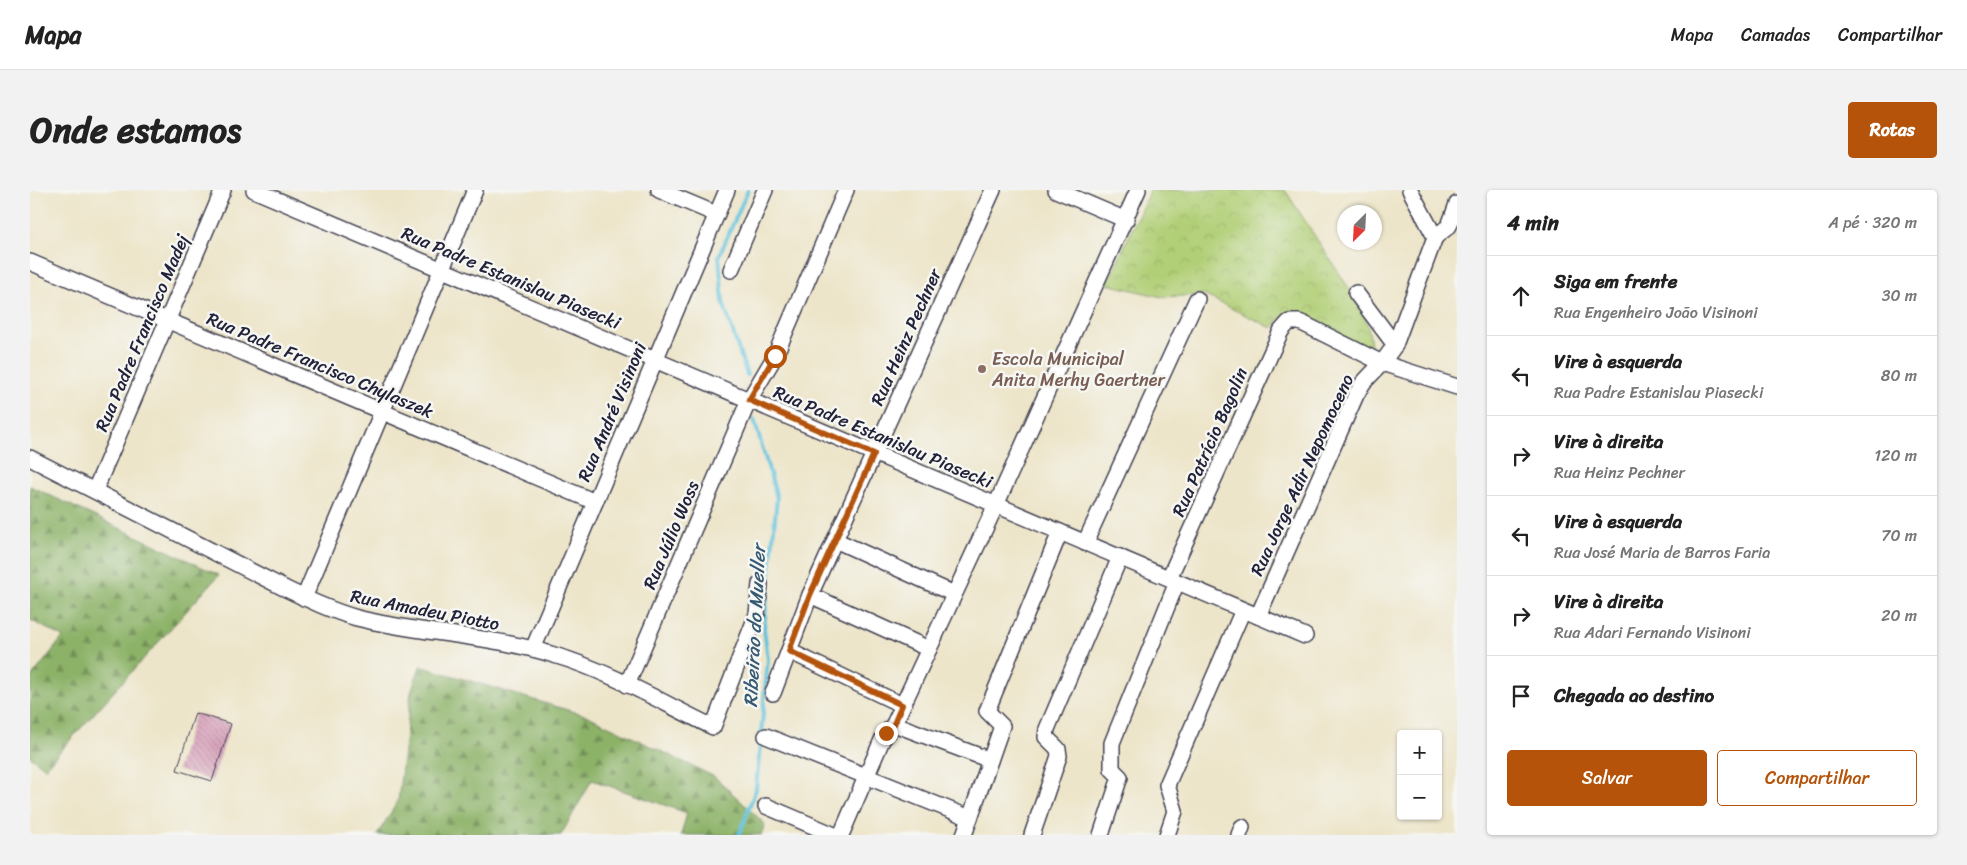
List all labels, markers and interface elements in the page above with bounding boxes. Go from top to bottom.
text: Mapa [25,14,81,56]
text: Mapa [1671,19,1713,51]
text: Camadas [1741,19,1810,51]
text: Compartilhar [1838,19,1942,51]
text: Onde estamos [30,99,241,161]
button: Rotas [1848,102,1937,158]
text: 4 min [1507,204,1559,242]
north arrow [1337,205,1382,250]
text: A pé · 320 m [1828,208,1917,237]
street label: Rua Padre Estanislau Piasecki [396,217,627,339]
street label: Rua Padre Francisco Madej [86,229,198,437]
street label: Rua Heinz Pechner [861,262,951,411]
text: Siga em frente [1554,265,1677,298]
text: 30 m [1882,281,1917,310]
icon: ahead [1507,282,1535,310]
text: Rua Engenheiro João Visinoni [1554,298,1758,327]
street label: Rua Padre Francisco Chylaszek [202,303,439,428]
street label: Rua André Visinoni [568,336,656,487]
place label: Escola Municipal Anita Merhy Gaertner [991,343,1166,396]
route start [764,345,787,368]
text: Vire à esquerda [1554,345,1682,378]
text: 80 m [1881,361,1917,390]
street label: Rua Patrício Bagolin [1163,362,1257,522]
icon: left [1507,362,1535,390]
marker: Escola Municipal Anita Merhy Gaertner [976,363,988,375]
street label: Rua Jorge Adir Nepomoceno [1241,369,1363,581]
street label: Rua Padre Estanislau Piasecki [768,376,999,498]
text: Rua Padre Estanislau Piasecki [1554,378,1763,407]
text: Vire à direita [1554,425,1663,458]
text: 120 m [1874,441,1917,470]
icon: right [1507,442,1535,470]
text: Rua Heinz Pechner [1554,458,1685,487]
street label: Rua Júlio Woss [634,475,709,594]
text: Vire à esquerda [1554,505,1682,538]
text: 70 m [1881,521,1917,550]
icon: left [1507,522,1535,550]
text: Rua José Maria de Barros Faria [1554,538,1770,567]
water label: Ribeirão do Mueller [734,541,775,708]
street label: Rua Amadeu Piotto [348,580,502,640]
text: Vire à direita [1554,585,1663,618]
text: 20 m [1881,601,1917,630]
icon: right [1507,602,1535,630]
text: Rua Adari Fernando Visinoni [1554,618,1751,647]
text: Chegada ao destino [1554,679,1714,712]
icon: arrive [1507,682,1535,710]
route end [875,722,898,745]
map controls [1397,730,1442,820]
button: + [1397,730,1442,775]
button: Salvar [1507,750,1707,806]
button: Compartilhar [1717,750,1917,806]
button: − [1397,775,1442,820]

